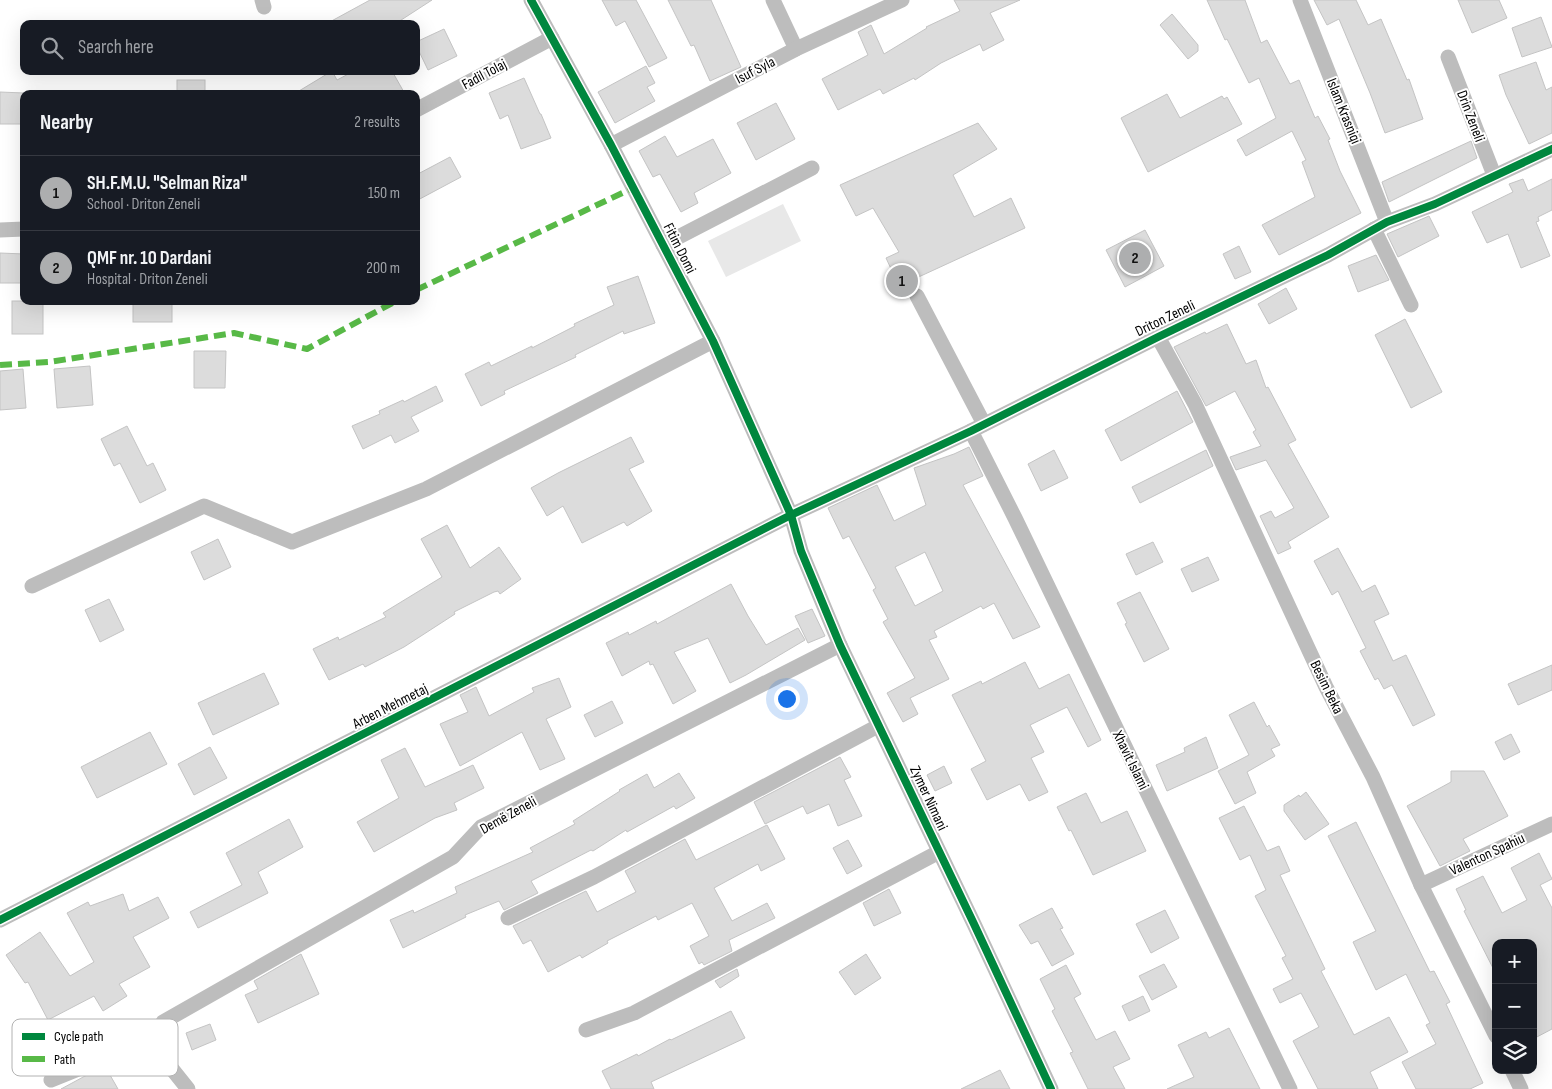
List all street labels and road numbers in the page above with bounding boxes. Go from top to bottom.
street label: Isuf Syla [732,52,779,88]
street label: Fadil Tolaj [459,55,510,94]
street label: Islam Krasniqi [1322,76,1365,147]
street label: Drin Zeneli [1452,88,1489,145]
street label: Fitim Domi [659,220,700,277]
street label: Driton Zeneli [1132,296,1198,341]
street label: Besim Beka [1305,657,1348,717]
street label: Arben Mehmetaj [348,679,431,734]
street label: Xhavit Islami [1108,727,1153,793]
street label: Zymer Nimani [905,763,952,834]
street label: Demë Zeneli [477,792,540,839]
street label: Valenton Spahiu [1447,829,1528,880]

